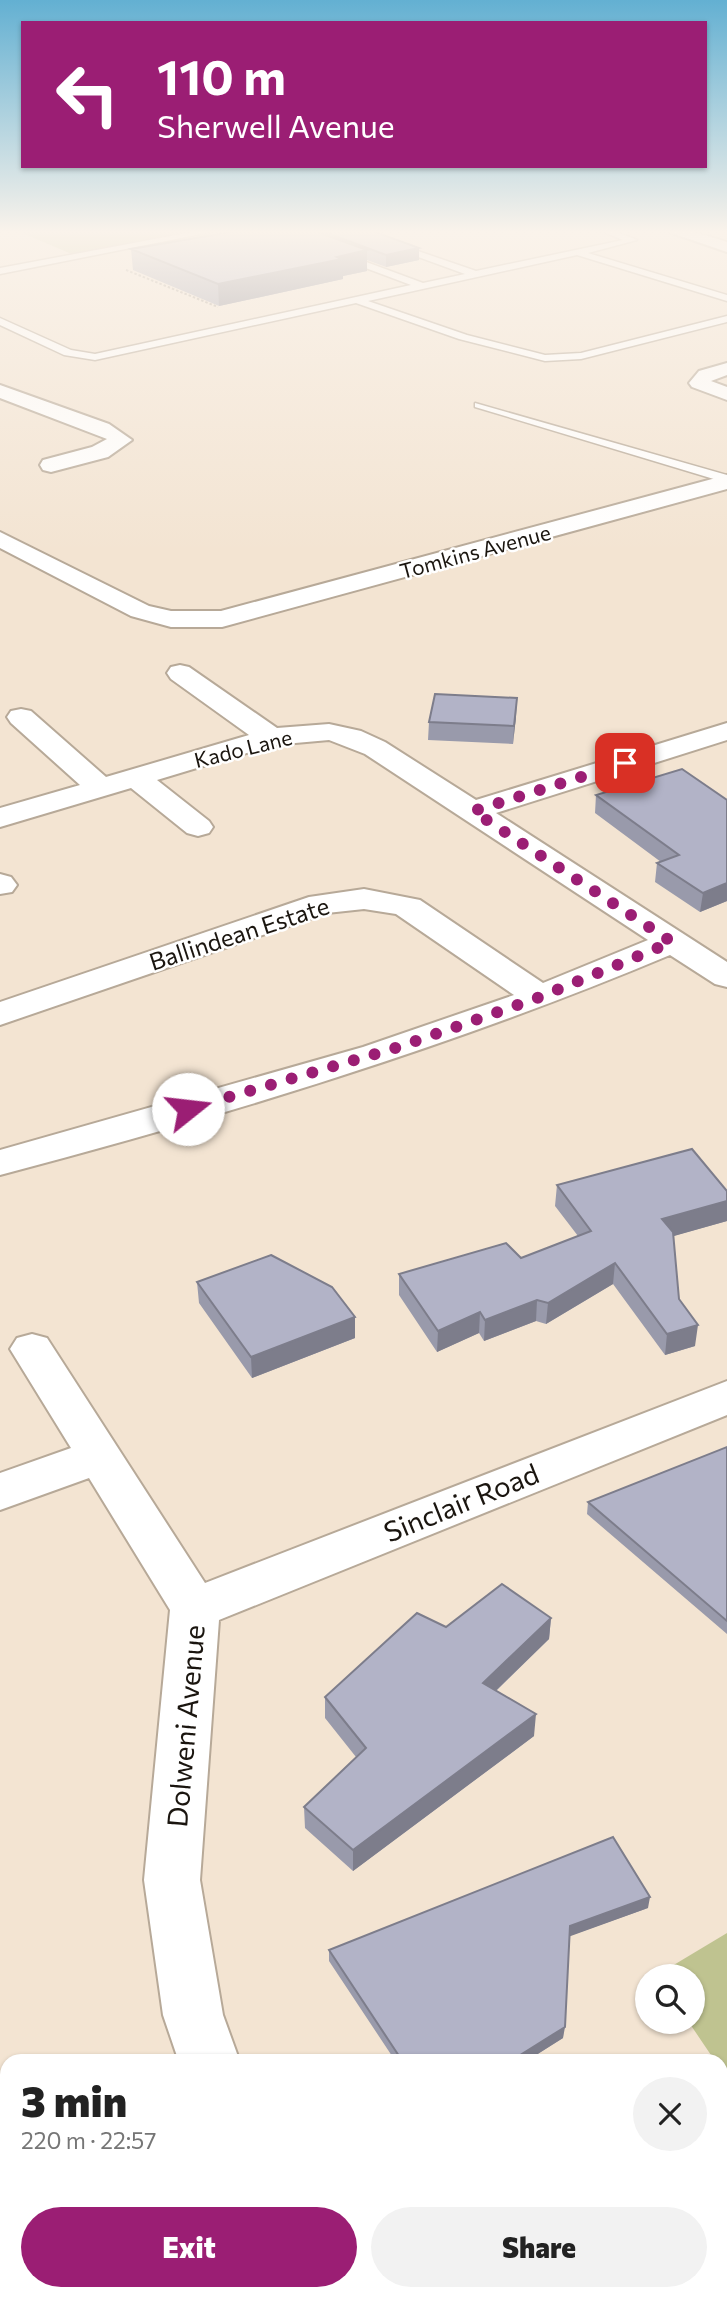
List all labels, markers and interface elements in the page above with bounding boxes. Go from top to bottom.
text: 110 m [157,45,286,105]
icon: left [42,49,133,140]
text: Sherwell Avenue [157,105,395,145]
street label: Tomkins Avenue [397,519,553,583]
street label: Kado Lane [192,724,294,772]
pin [595,733,655,793]
icon: arrive [606,744,644,782]
street label: Ballindean Estate [145,890,333,976]
position arrow [151,1072,225,1146]
street label: Sinclair Road [378,1455,544,1549]
street label: Dolweni Avenue [159,1623,211,1829]
map controls [635,1964,705,2034]
button: search [635,1964,705,2034]
text: 3 min [21,2074,127,2126]
button: close [633,2077,707,2151]
text: 220 m · 22:57 [21,2126,156,2154]
button: Exit [21,2207,357,2287]
button: Share [371,2207,707,2287]

